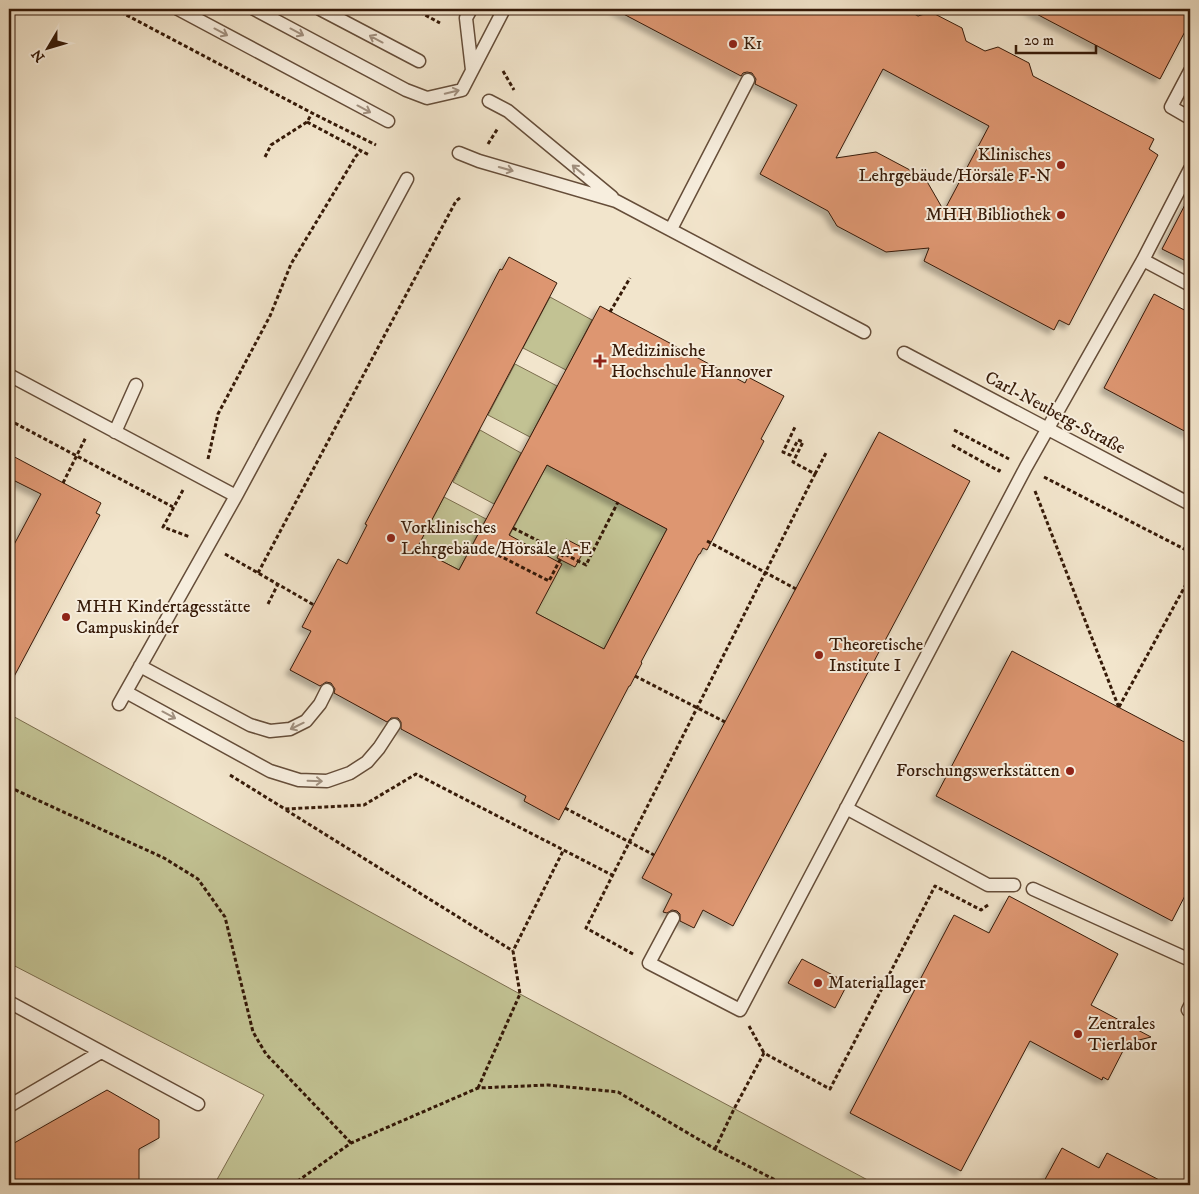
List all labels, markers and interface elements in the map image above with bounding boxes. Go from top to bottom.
north arrow [22,22,72,72]
scale bar [1016,22,1096,54]
one-way arrow [214,27,229,37]
one-way arrow [289,27,304,37]
text: 20 m [1024,31,1054,50]
one-way arrow [369,33,383,43]
place label: K1 [743,33,762,55]
marker: K1 [727,38,739,50]
text: N [28,45,49,65]
one-way arrow [443,87,459,96]
one-way arrow [357,104,371,114]
place label: Klinisches Lehrgebäude/Hörsäle F-N [858,144,1051,187]
marker: Klinisches Lehrgebäude/Hörsäle F-N [1055,159,1067,171]
one-way arrow [497,164,513,174]
one-way arrow [572,164,585,175]
place label: MHH Bibliothek [926,204,1051,226]
marker: MHH Bibliothek [1055,209,1067,221]
place label: Medizinische Hochschule Hannover [611,340,773,383]
marker: Medizinische Hochschule Hannover [593,354,607,368]
street label: Carl-Neuberg-Straße [981,367,1129,459]
place label: Vorklinisches Lehrgebäude/Hörsäle A-E [400,517,592,560]
marker: Vorklinisches Lehrgebäude/Hörsäle A-E [385,532,397,544]
place label: MHH Kindertagesstätte Campuskinder [76,596,250,639]
marker: MHH Kindertagesstätte Campuskinder [60,611,72,623]
place label: Theoretische Institute I [829,634,923,677]
marker: Theoretische Institute I [813,649,825,661]
one-way arrow [161,711,175,721]
one-way arrow [289,721,304,731]
place label: Forschungswerkstätten [896,760,1061,782]
marker: Forschungswerkstätten [1064,765,1076,777]
one-way arrow [307,776,323,786]
place label: Materiallager [828,972,926,994]
marker: Materiallager [812,977,824,989]
place label: Zentrales Tierlabor [1088,1013,1157,1056]
marker: Zentrales Tierlabor [1072,1028,1084,1040]

